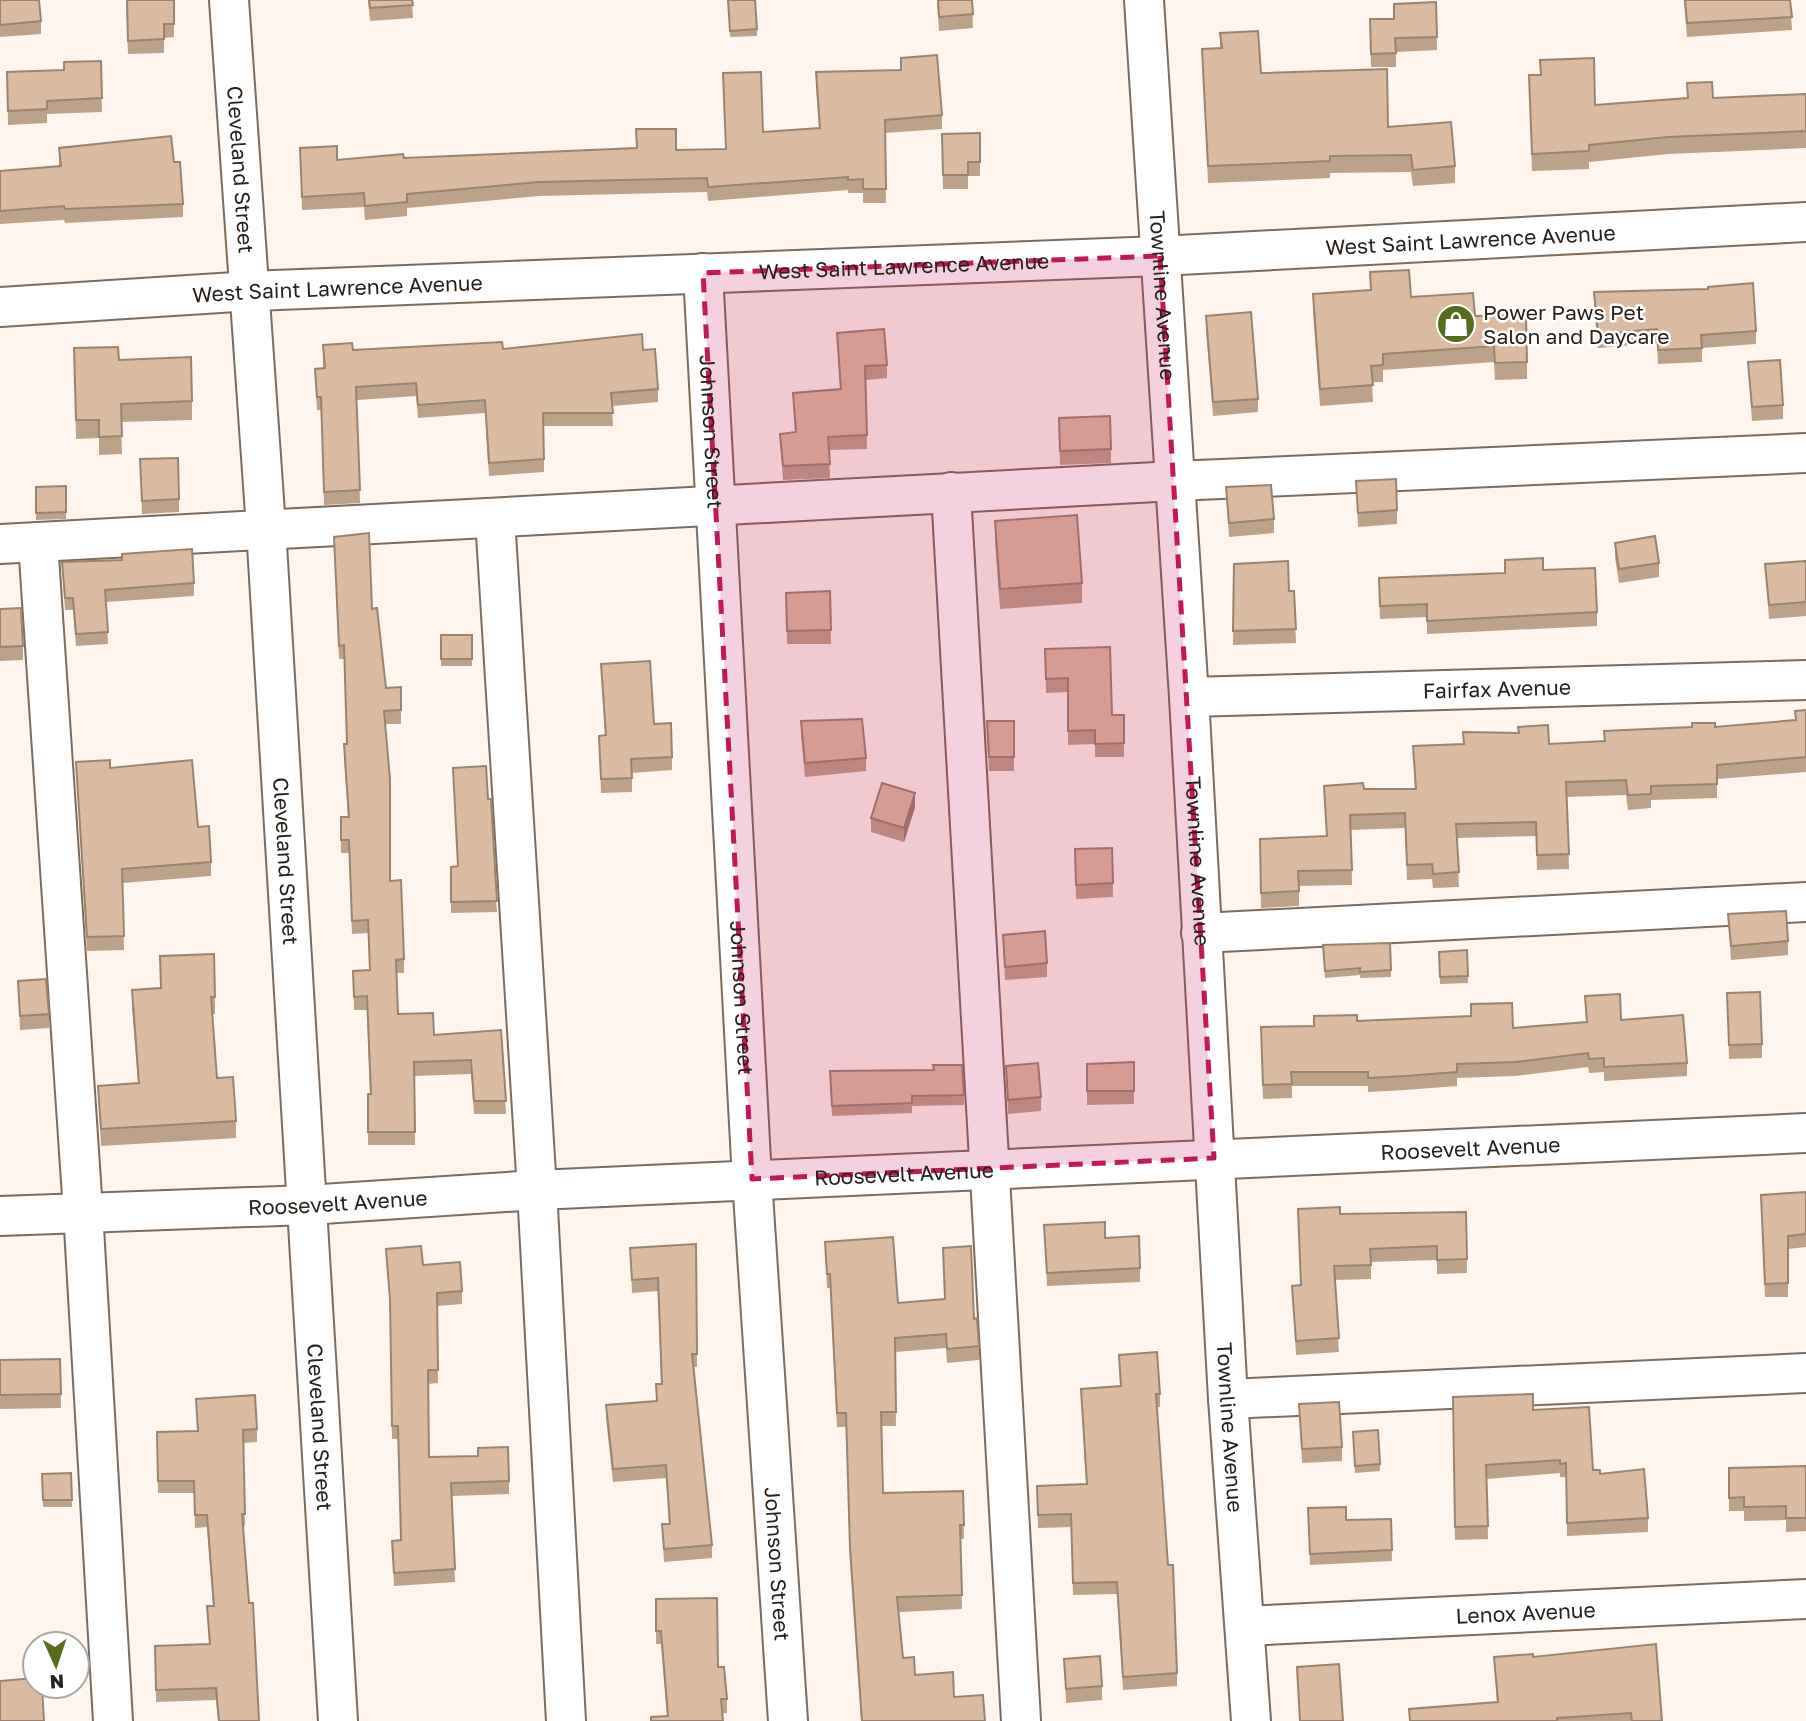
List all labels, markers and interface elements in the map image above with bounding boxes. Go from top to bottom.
street label: Cleveland Street [222,85,260,254]
street label: Townline Avenue [1145,210,1182,381]
street label: West Saint Lawrence Avenue [1325,219,1616,260]
street label: West Saint Lawrence Avenue [758,247,1050,284]
street label: West Saint Lawrence Avenue [191,269,483,308]
place label: Power Paws Pet Salon and Daycare [1483,299,1669,349]
shop icon: Power Paws Pet Salon and Daycare [1435,303,1477,345]
street label: Johnson Street [694,354,729,509]
street label: Fairfax Avenue [1422,673,1571,704]
street label: Cleveland Street [268,776,304,946]
street label: Townline Avenue [1180,776,1216,947]
street label: Johnson Street [725,920,759,1076]
street label: Roosevelt Avenue [1380,1131,1561,1165]
street label: Roosevelt Avenue [814,1156,994,1191]
street label: Roosevelt Avenue [247,1184,428,1220]
street label: Cleveland Street [302,1342,338,1512]
street label: Townline Avenue [1212,1342,1249,1513]
street label: Johnson Street [759,1486,796,1642]
street label: Lenox Avenue [1455,1596,1596,1629]
north arrow [21,1630,91,1700]
text: N [49,1671,65,1694]

